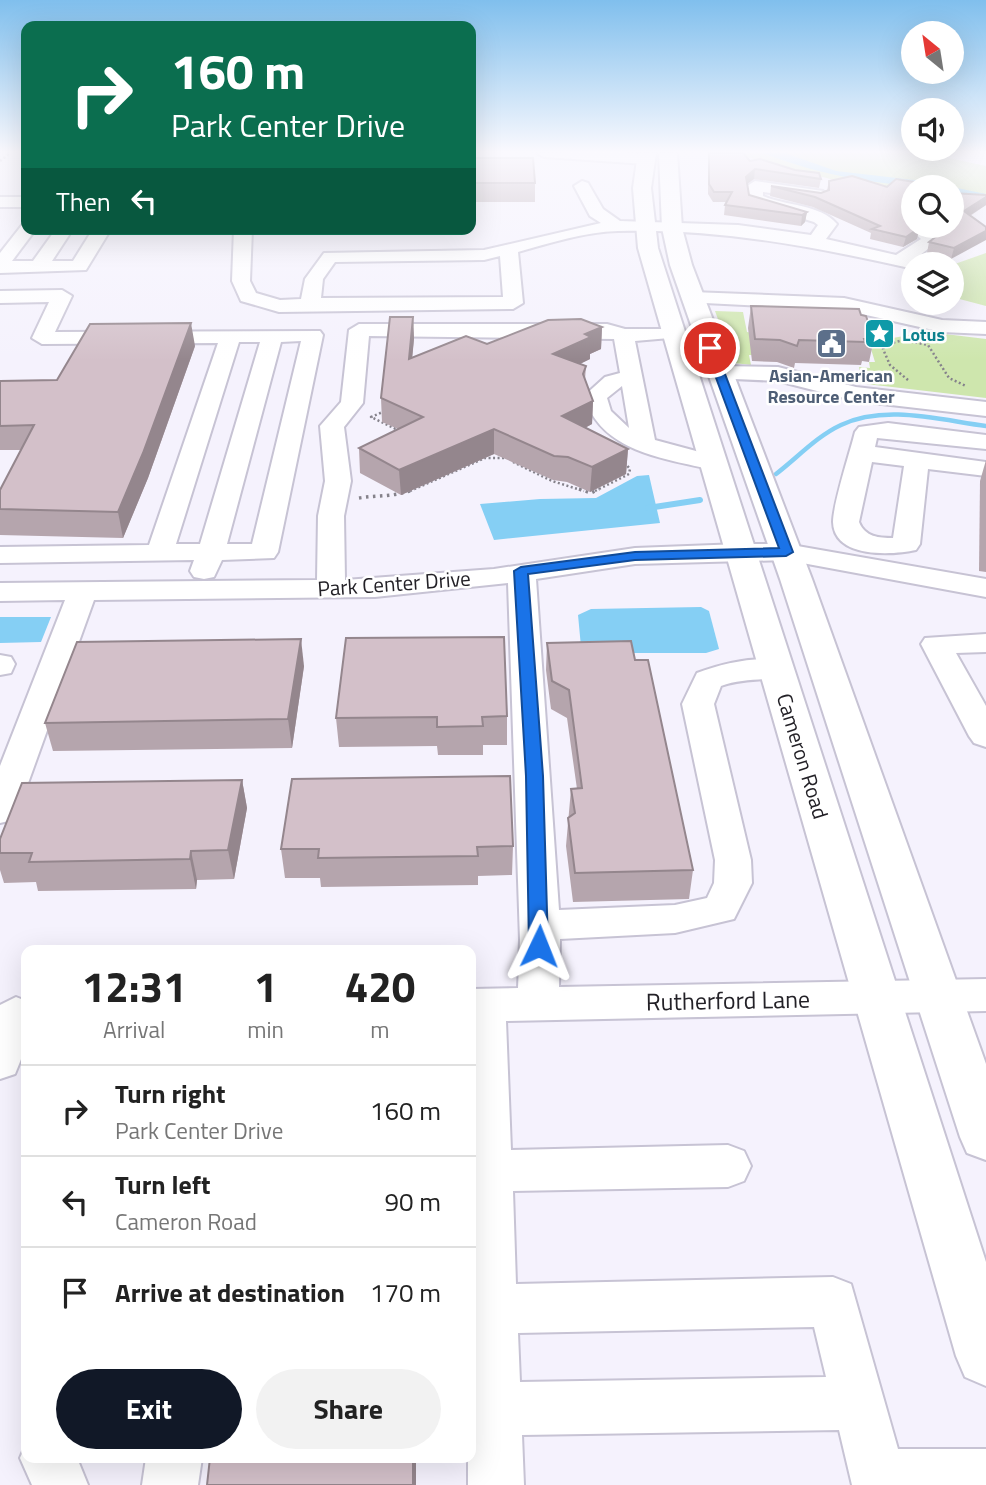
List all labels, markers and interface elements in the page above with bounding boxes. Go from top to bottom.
north arrow [901,21,964,84]
map controls [901,21,964,315]
text: 160 m [171,33,305,108]
icon: right [56,49,147,140]
button: sound [901,98,964,161]
text: Park Center Drive [171,101,405,149]
button: search [901,175,964,238]
text: Then [56,182,111,221]
icon: left [125,182,163,220]
button: layers [901,252,964,315]
place icon: Lotus [862,317,896,351]
pin [680,318,740,378]
place label: Lotus [902,321,945,348]
public building icon: Asian-American Resource Center [814,327,848,361]
icon: arrive [691,329,729,367]
place label: Asian-American Resource Center [767,362,895,410]
street label: Park Center Drive [316,562,472,604]
street label: Cameron Road [769,689,837,823]
position arrow [502,909,576,983]
text: 12:31 [82,954,187,1018]
text: 1 [254,954,277,1018]
text: 420 [345,954,415,1018]
street label: Rutherford Lane [646,981,810,1019]
text: Arrival [103,1012,165,1047]
text: min [247,1012,284,1047]
text: m [370,1012,390,1047]
text: Turn right [115,1074,226,1113]
text: 160 m [370,1091,441,1130]
icon: right [56,1092,94,1130]
text: Park Center Drive [115,1113,283,1148]
text: Turn left [115,1165,210,1204]
text: 90 m [384,1182,441,1221]
icon: left [56,1183,94,1221]
text: Cameron Road [115,1204,257,1239]
text: Arrive at destination [115,1273,345,1312]
text: 170 m [370,1273,441,1312]
icon: arrive [56,1274,94,1312]
button: Exit [56,1369,242,1449]
button: Share [256,1369,441,1449]

